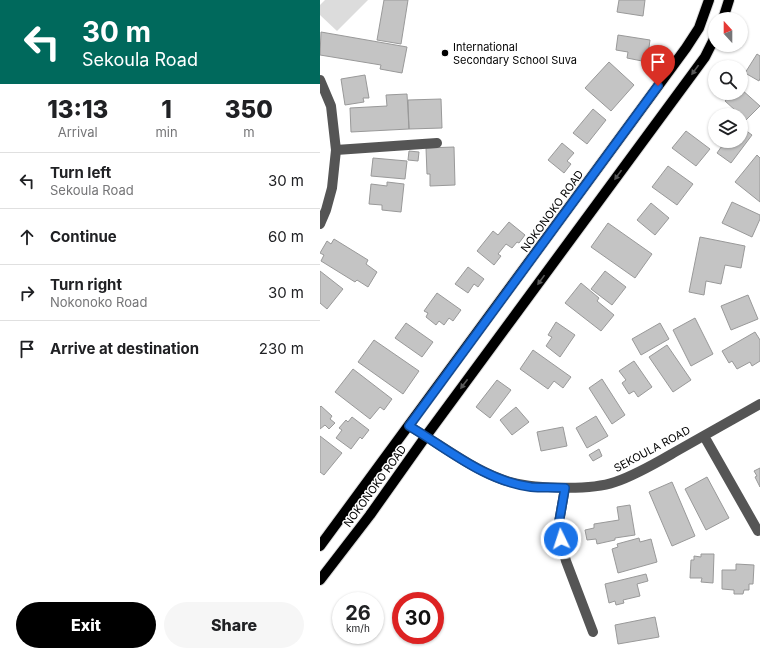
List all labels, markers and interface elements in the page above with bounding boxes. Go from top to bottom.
north arrow [708,12,748,52]
map controls [708,12,748,148]
text: 30 m [82,15,151,49]
icon: left [16,16,68,68]
place label: International Secondary School Suva [453,40,577,67]
pin [641,45,675,86]
marker: International Secondary School Suva [440,48,450,58]
text: Sekoula Road [82,49,198,70]
icon: arrive [647,51,669,73]
button: search [708,60,748,100]
one-way arrow [691,65,699,75]
text: 13:13 [47,95,108,124]
text: 1 [161,95,172,124]
text: 350 [225,95,273,124]
button: layers [708,108,748,148]
text: Arrival [58,124,98,140]
text: min [155,124,178,140]
text: m [243,124,255,140]
text: Turn left [50,163,111,182]
street label: NOKONOKO ROAD [518,167,586,255]
icon: left [16,170,38,192]
one-way arrow [614,170,622,180]
text: 30 m [268,171,304,190]
text: Sekoula Road [50,182,134,198]
icon: ahead [16,226,38,248]
text: Continue [50,227,117,246]
text: 60 m [268,227,304,246]
text: Turn right [50,275,122,294]
one-way arrow [538,275,546,285]
icon: right [16,282,38,304]
text: 30 m [268,283,304,302]
text: Nokonoko Road [50,294,147,310]
icon: arrive [16,338,38,360]
text: Arrive at destination [50,339,199,358]
text: 230 m [259,339,304,358]
one-way arrow [460,379,468,390]
street label: SEKOULA ROAD [611,423,693,475]
street label: NOKONOKO ROAD [341,442,409,530]
position arrow [540,518,582,560]
speed limit sign: 30 [392,592,444,644]
text: 26 [345,601,371,625]
button: Exit [16,602,156,648]
button: Share [164,602,304,648]
text: km/h [346,622,370,634]

